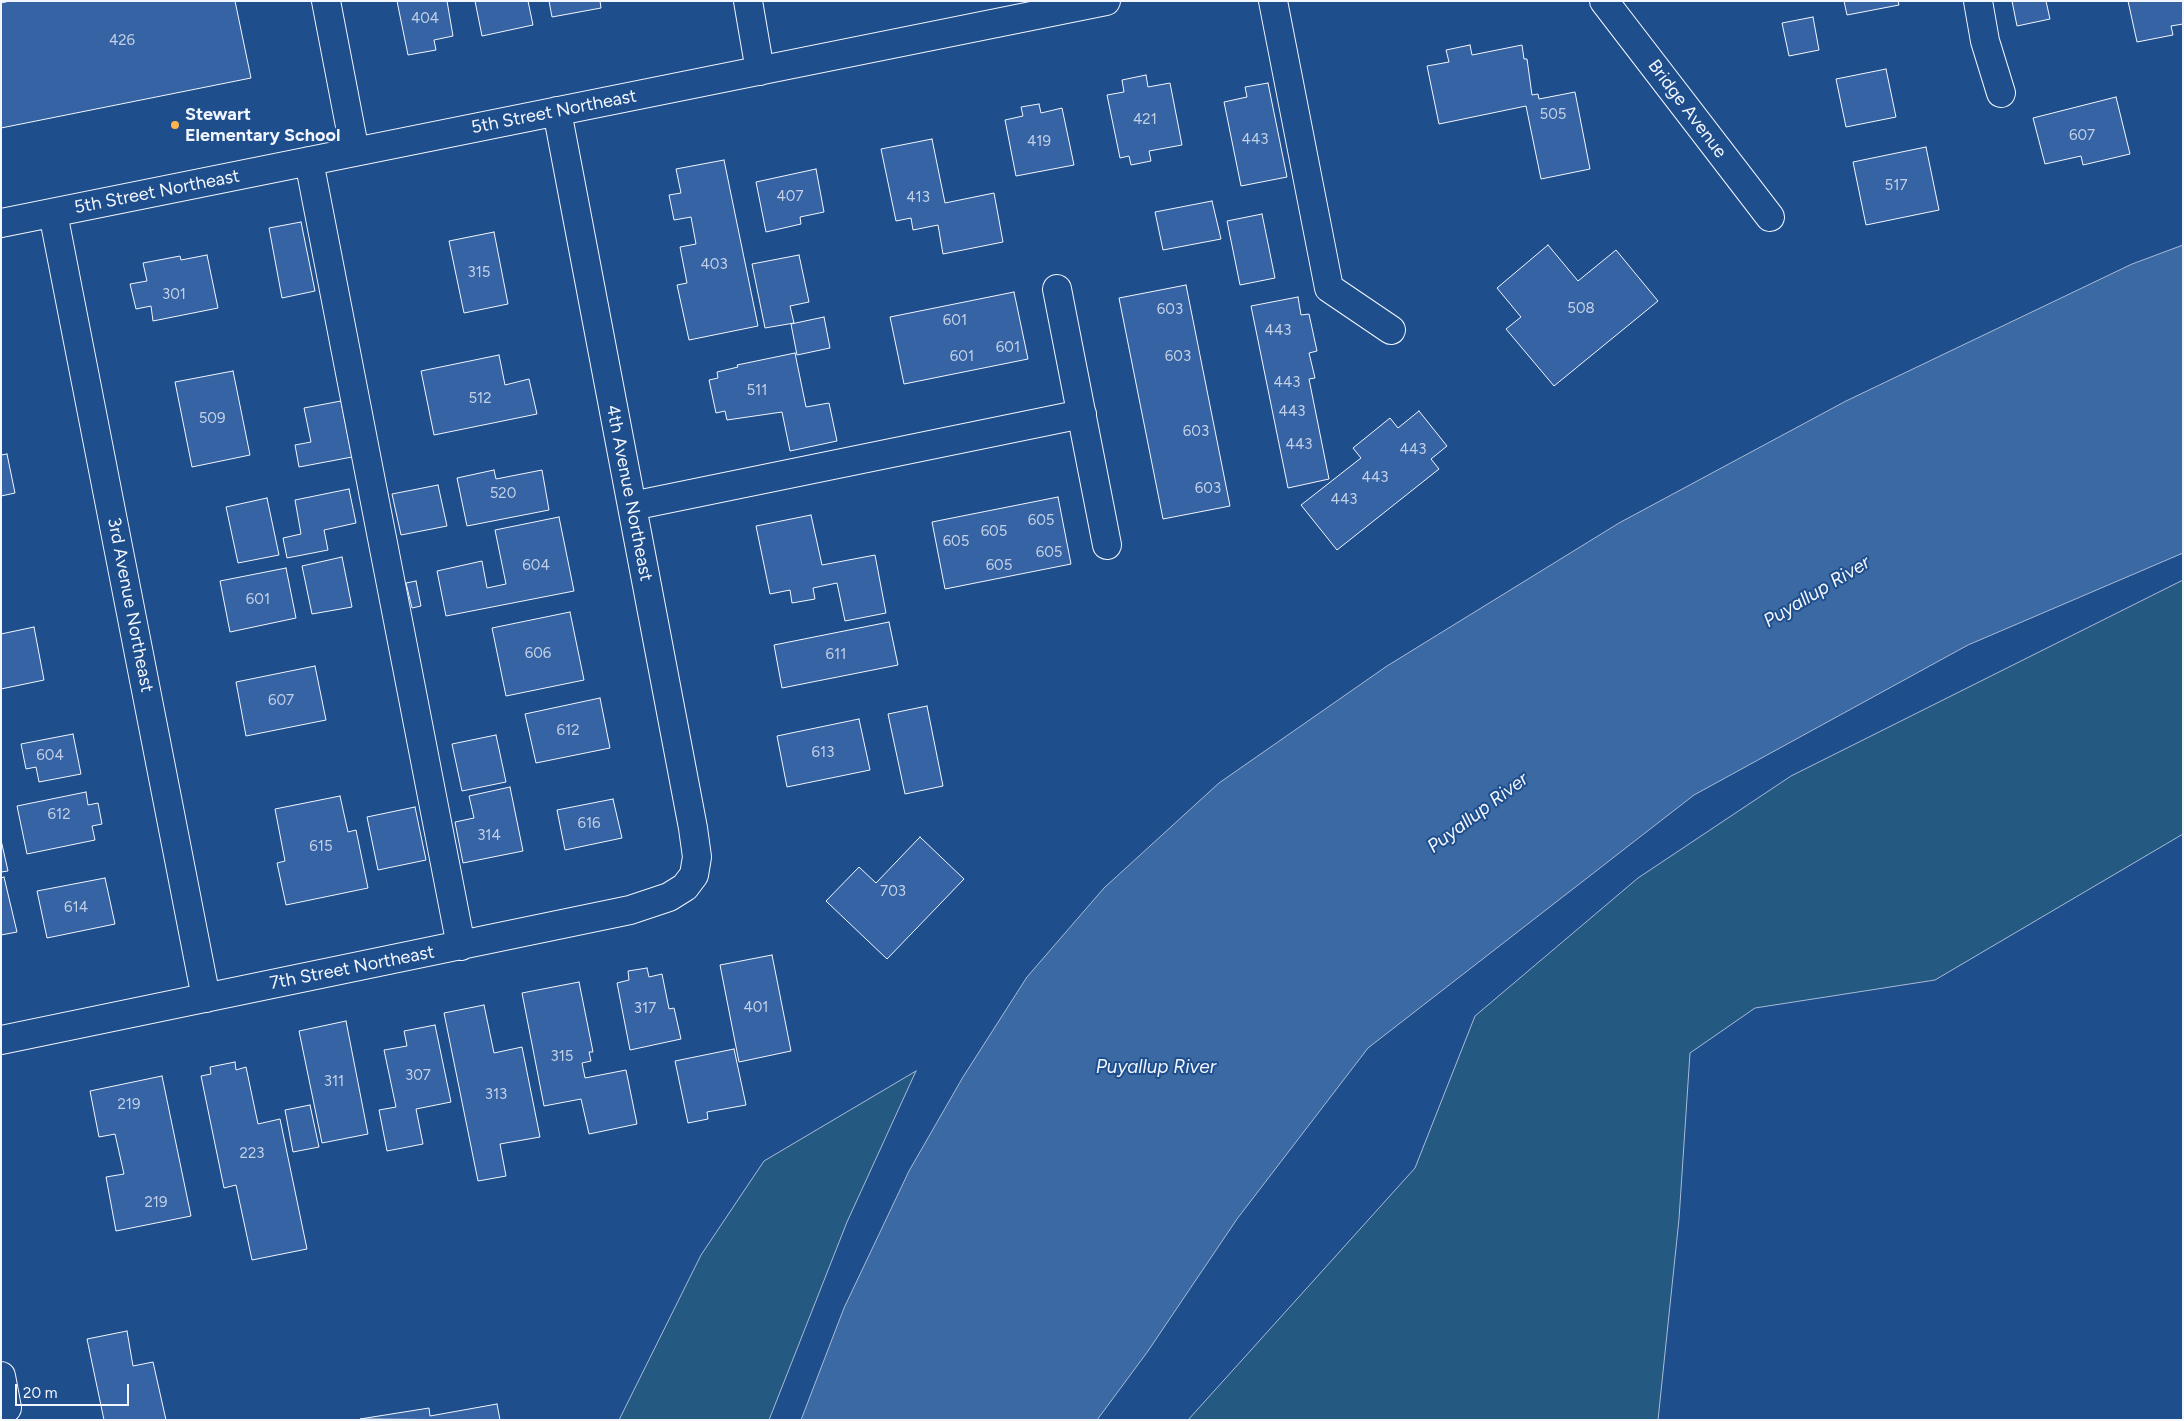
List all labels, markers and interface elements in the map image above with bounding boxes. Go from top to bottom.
house number: 404 [411,10,439,28]
house number: 426 [109,32,135,50]
street label: Bridge Avenue [1643,56,1731,162]
street label: 5th Street Northeast [469,85,639,139]
place label: Stewart Elementary School [185,104,340,146]
house number: 505 [1540,106,1566,124]
house number: 421 [1133,111,1157,129]
marker: Stewart Elementary School [169,119,181,131]
house number: 607 [2069,127,2095,145]
house number: 443 [1242,131,1268,149]
house number: 419 [1027,133,1051,151]
street label: 5th Street Northeast [72,165,242,219]
house number: 517 [1885,177,1907,195]
house number: 407 [777,188,803,206]
house number: 413 [906,189,930,207]
house number: 403 [700,256,728,274]
house number: 315 [468,264,490,282]
house number: 301 [162,286,186,304]
house number: 508 [1567,300,1595,318]
house number: 603 [1157,301,1183,319]
house number: 601 [943,312,967,330]
house number: 443 [1265,322,1291,340]
house number: 601 [996,339,1020,357]
house number: 601 [950,348,974,366]
house number: 603 [1165,348,1191,366]
house number: 443 [1274,374,1300,392]
house number: 511 [746,382,768,400]
house number: 512 [468,390,492,408]
street label: 4th Avenue Northeast [601,403,657,583]
house number: 443 [1279,403,1305,421]
house number: 509 [199,410,225,428]
house number: 603 [1183,423,1209,441]
house number: 443 [1286,436,1312,454]
house number: 443 [1400,441,1426,459]
house number: 443 [1362,469,1388,487]
house number: 603 [1195,480,1221,498]
house number: 520 [490,485,516,503]
house number: 443 [1331,491,1357,509]
house number: 605 [1028,512,1054,530]
street label: 3rd Avenue Northeast [102,516,158,694]
house number: 605 [981,523,1007,541]
house number: 605 [943,533,969,551]
house number: 605 [1036,544,1062,562]
water label: Puyallup River [1760,551,1874,633]
house number: 604 [522,557,550,575]
house number: 605 [986,557,1012,575]
house number: 601 [246,591,270,609]
house number: 606 [525,645,551,663]
house number: 611 [826,646,846,664]
house number: 607 [268,692,294,710]
house number: 612 [556,722,580,740]
house number: 613 [812,744,834,762]
house number: 604 [36,747,64,765]
water label: Puyallup River [1423,768,1533,858]
house number: 612 [47,806,71,824]
house number: 616 [577,815,601,833]
house number: 314 [477,827,501,845]
house number: 615 [309,838,333,856]
house number: 703 [880,883,906,901]
house number: 614 [64,899,88,917]
street label: 7th Street Northeast [268,941,436,995]
house number: 401 [743,999,769,1017]
house number: 317 [634,1000,656,1018]
house number: 315 [551,1048,573,1066]
water label: Puyallup River [1096,1056,1216,1078]
house number: 307 [405,1067,431,1085]
house number: 311 [324,1073,344,1091]
house number: 313 [485,1086,507,1104]
house number: 219 [117,1096,141,1114]
house number: 223 [240,1145,264,1163]
house number: 219 [144,1194,168,1212]
scale bar [18,1374,131,1406]
text: 20 m [23,1384,57,1402]

